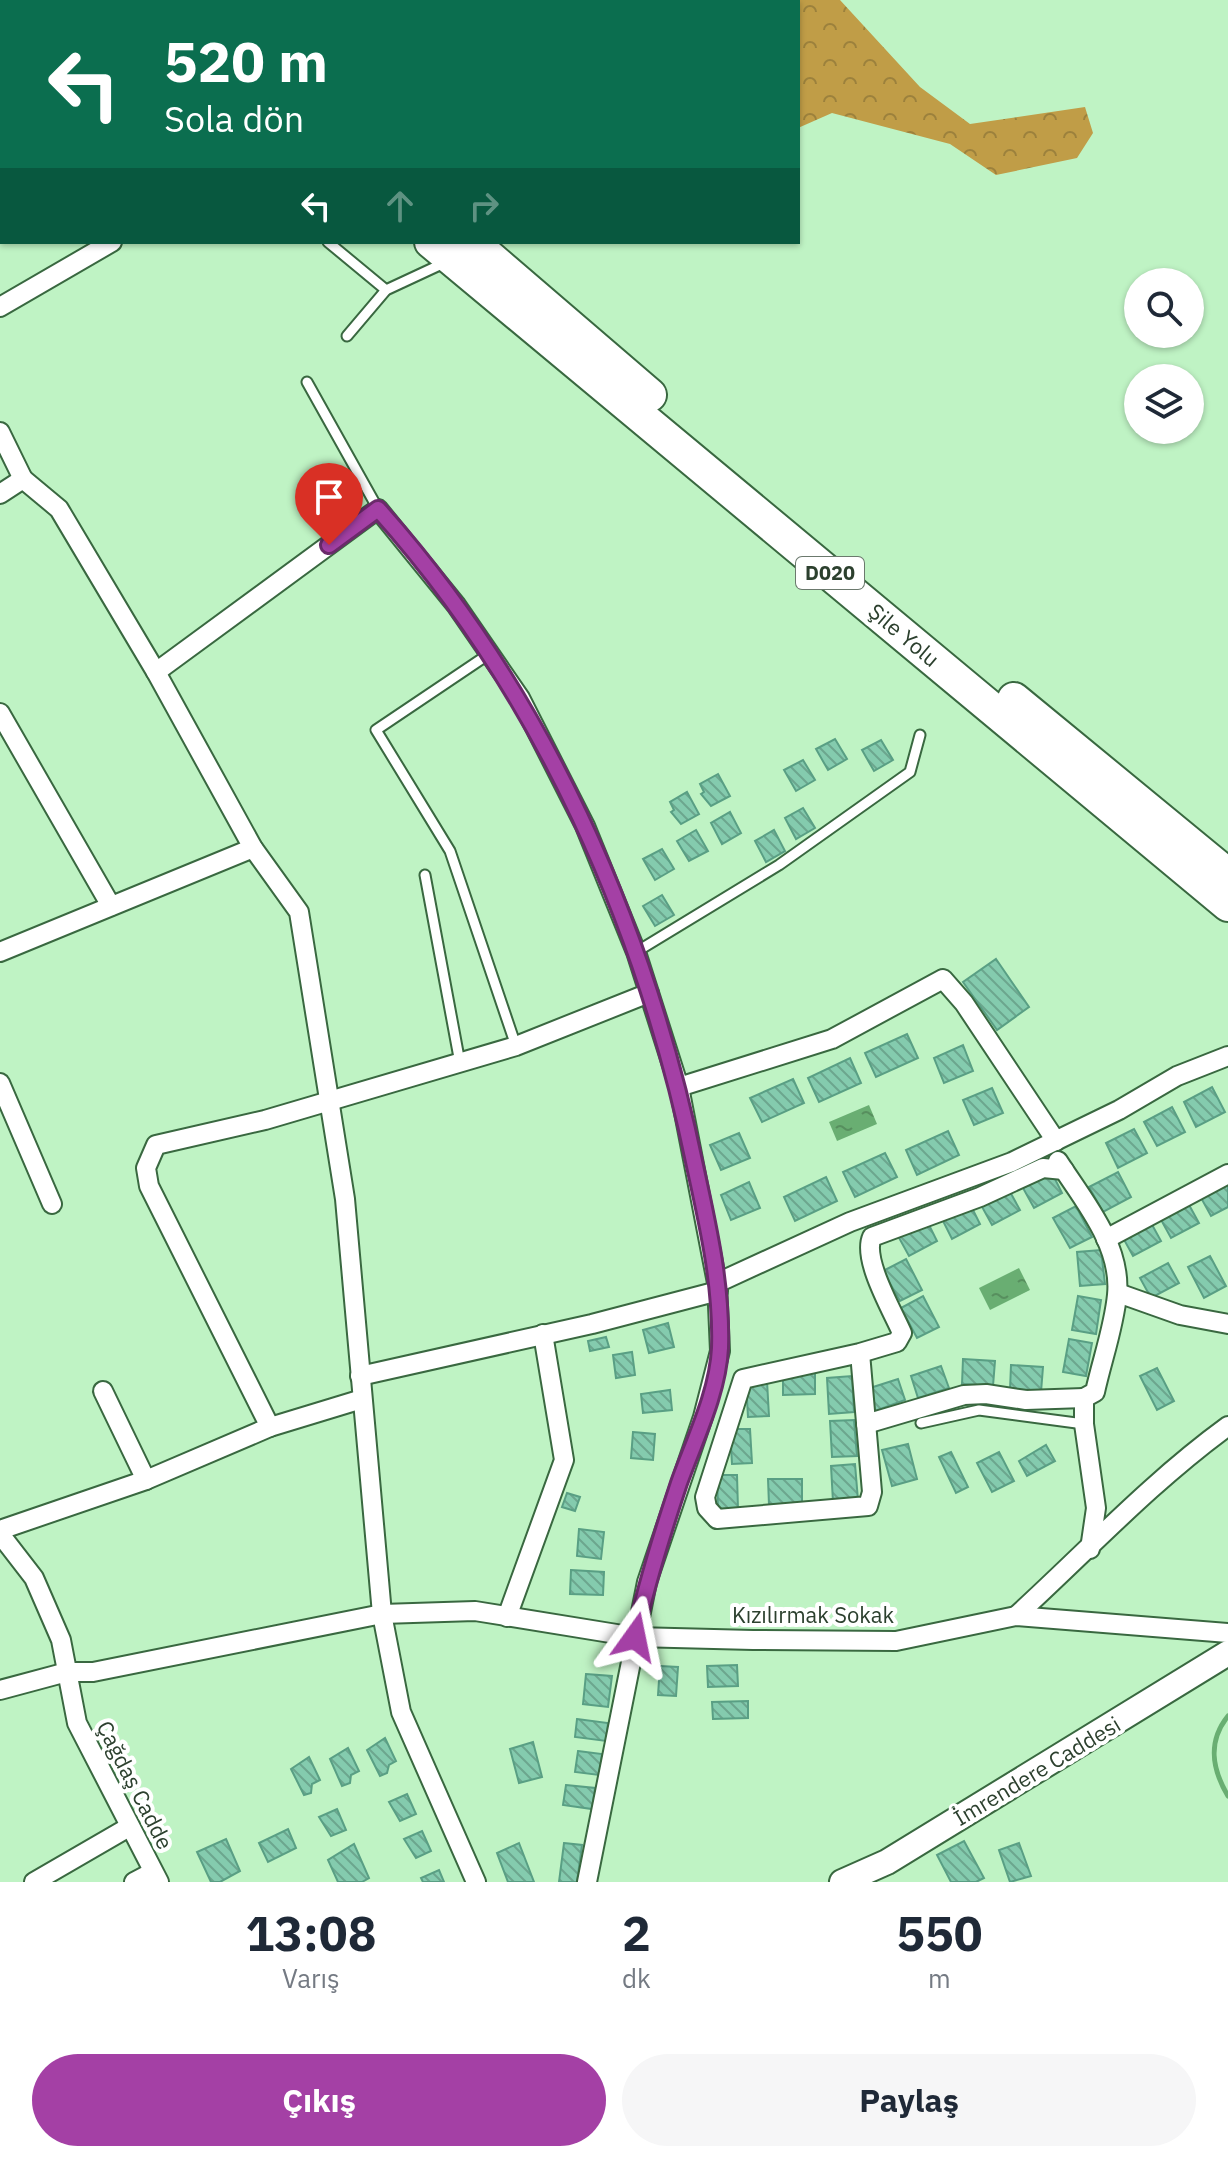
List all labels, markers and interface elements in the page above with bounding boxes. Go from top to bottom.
text: 520 m [164,25,328,97]
icon: left [32,32,136,136]
text: Sola dön [164,95,304,142]
icon: left [294,184,338,228]
icon: ahead [378,184,422,228]
icon: right [462,184,506,228]
map controls [1124,268,1204,444]
button: search [1124,268,1204,348]
button: layers [1124,364,1204,444]
pin [295,463,363,545]
icon: arrive [307,475,351,519]
road number: D020 [796,557,864,589]
street label: Şile Yolu [863,596,946,673]
position arrow [593,1595,677,1679]
street label: Kızılırmak Sokak [732,1600,894,1629]
street label: İmrendere Caddesi [948,1709,1126,1832]
street label: Çağdaş Cadde [91,1716,180,1854]
text: 13:08 [245,1902,376,1964]
text: 2 [622,1902,651,1964]
text: 550 [896,1902,983,1964]
text: Varış [282,1961,340,1995]
text: dk [622,1961,651,1995]
text: m [928,1961,951,1995]
button: Çıkış [32,2054,606,2146]
button: Paylaş [622,2054,1196,2146]

